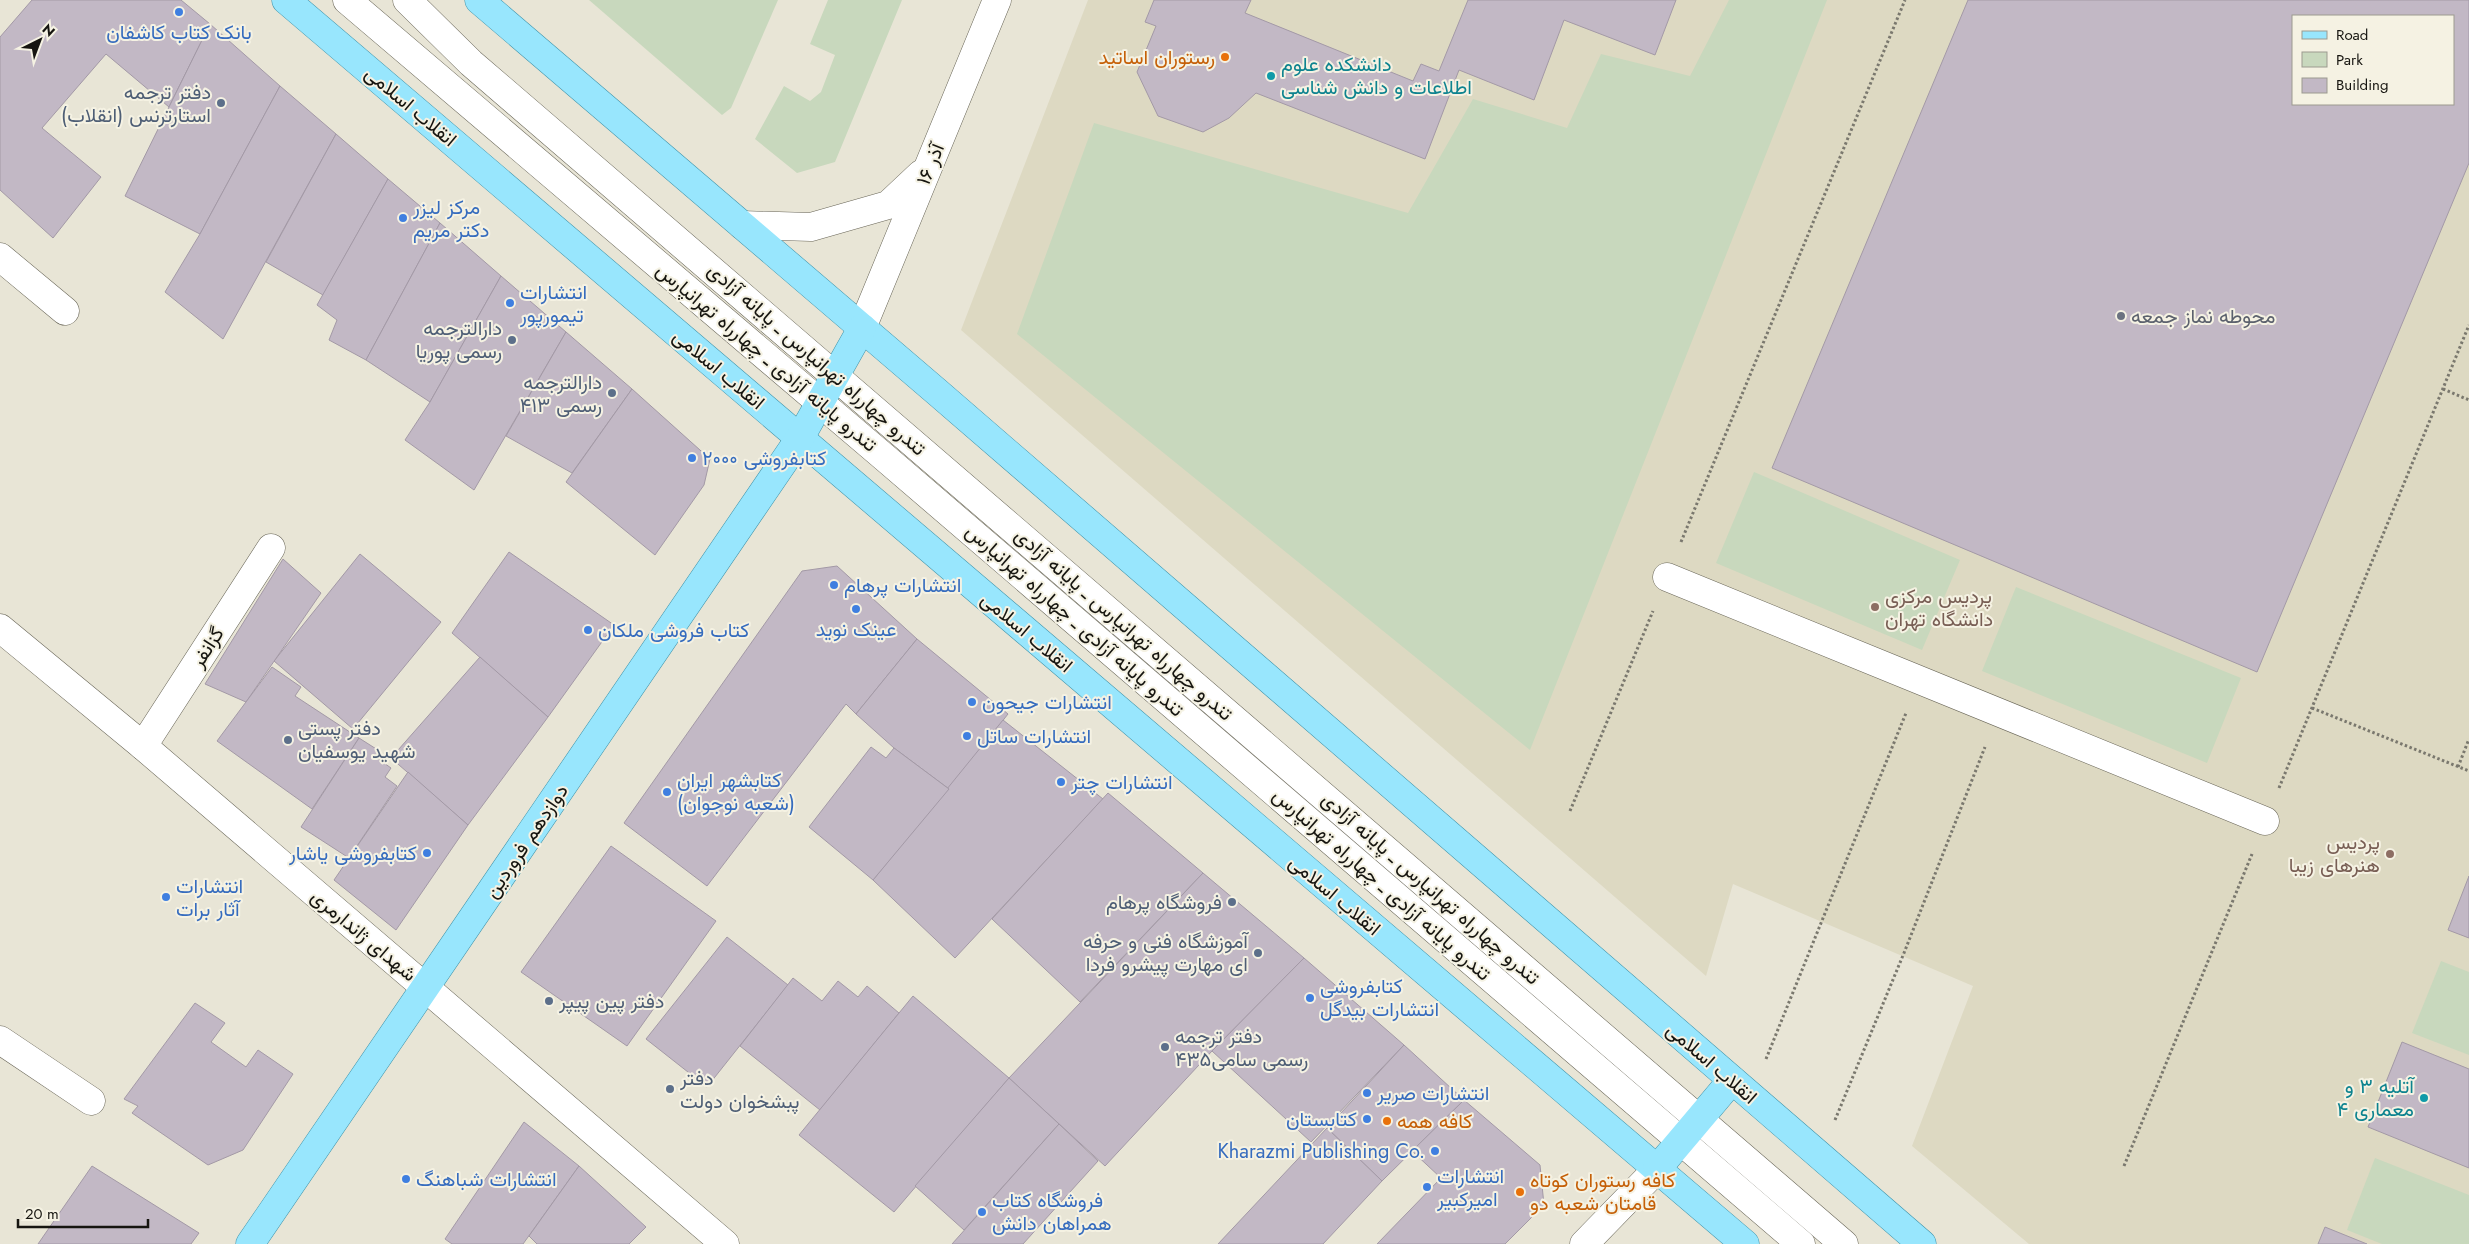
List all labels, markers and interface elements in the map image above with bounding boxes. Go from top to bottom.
marker: بانک کتاب کاشفان [173,6,185,18]
north arrow [15,15,65,65]
legend [2292,15,2454,105]
place label: بانک کتاب کاشفان [106,18,252,47]
text: N [38,19,60,41]
text: Road [2336,24,2368,46]
place label: رستوران اساتید [1099,43,1215,72]
text: Park [2336,49,2363,71]
place label: دانشکده علوم اطلاعات و دانش شناسی [1281,50,1472,102]
marker: رستوران اساتید [1219,51,1231,63]
street label: انقلاب اسلامی [358,59,463,154]
marker: دانشکده علوم اطلاعات و دانش شناسی [1265,70,1277,82]
text: Building [2336,74,2388,96]
place label: دفتر ترجمه استارترنس (انقلاب) [61,78,211,130]
marker: دفتر ترجمه استارترنس (انقلاب) [215,97,227,109]
street label: ۱۶ آذر [909,138,952,189]
place label: مرکز لیزر دکتر مریم [412,193,489,245]
marker: مرکز لیزر دکتر مریم [397,212,409,224]
street label: تندرو پایانه آزادی ـ چهارراه تهرانپارس [650,256,884,459]
street label: تندرو چهارراه تهرانپارس ـ پایانه آزادی [701,256,932,463]
place label: انتشارات تیمورپور [519,278,587,330]
marker: انتشارات تیمورپور [504,297,516,309]
place label: محوطه نماز جمعه [2131,302,2276,331]
marker: محوطه نماز جمعه [2115,310,2127,322]
place label: دارالترجمه رسمی پوریا [416,314,502,366]
street label: انقلاب اسلامی [666,322,771,417]
marker: دارالترجمه رسمی پوریا [506,334,518,346]
place label: دارالترجمه رسمی ۴۱۳ [520,368,602,420]
marker: دارالترجمه رسمی ۴۱۳ [606,387,618,399]
place label: کتابفروشی ۲۰۰۰ [702,444,827,473]
marker: کتابفروشی ۲۰۰۰ [686,452,698,464]
street label: تندرو پایانه آزادی ـ چهارراه تهرانپارس [959,517,1190,724]
street label: تندرو چهارراه تهرانپارس ـ پایانه آزادی [1008,521,1239,728]
place label: انتشارات پرهام [844,571,961,600]
marker: انتشارات پرهام [828,579,840,591]
place label: پردیس مرکزی دانشگاه‌ تهران [1885,582,1993,634]
street label: انقلاب اسلامی [974,585,1079,680]
marker: پردیس مرکزی دانشگاه‌ تهران [1869,601,1881,613]
marker: عینک نوید [850,603,862,615]
place label: عینک نوید [816,615,896,644]
place label: کتاب فروشی ملکان [598,616,750,645]
street label: گزانفر [183,621,231,674]
marker: کتاب فروشی ملکان [582,624,594,636]
place label: انتشارات جیحون [982,688,1112,717]
marker: انتشارات جیحون [966,696,978,708]
place label: دفتر پستی شهید یوسفیان [298,714,416,766]
place label: انتشارات ساتل [977,722,1091,751]
marker: انتشارات ساتل [961,730,973,742]
marker: دفتر پستی شهید یوسفیان [282,734,294,746]
place label: کتابشهر ایران (شعبه نوجوان) [677,766,795,818]
place label: انتشارات چتر [1070,768,1173,797]
marker: انتشارات چتر [1055,776,1067,788]
street label: دوازدهم فروردین [477,778,575,904]
street label: تندرو پایانه آزادی ـ چهارراه تهرانپارس [1266,781,1497,988]
street label: تندرو چهارراه تهرانپارس ـ پایانه آزادی [1315,785,1546,992]
marker: کتابشهر ایران (شعبه نوجوان) [661,786,673,798]
place label: پردیس هنرهای زیبا [2289,828,2380,880]
place label: کتابفروشی یاشار [288,839,417,868]
marker: کتابفروشی یاشار [421,847,433,859]
street label: انقلاب اسلامی [1282,848,1387,943]
marker: پردیس هنرهای زیبا [2384,848,2396,860]
place label: انتشارات آثار برات [176,872,243,924]
street label: شهدای ژاندارمری [304,882,423,988]
place label: فروشگاه پرهام [1106,888,1222,917]
marker: انتشارات آثار برات [160,891,172,903]
marker: فروشگاه پرهام [1226,896,1238,908]
place label: آموزشگاه فنی و حرفه ای مهارت پیشرو فردا [1083,927,1249,979]
marker: آموزشگاه فنی و حرفه ای مهارت پیشرو فردا [1252,947,1264,959]
place label: کتابفروشی انتشارات بیدگل [1320,972,1439,1024]
place label: دفتر پین پیپر [558,987,664,1016]
marker: کتابفروشی انتشارات بیدگل [1304,992,1316,1004]
marker: دفتر پین پیپر [543,995,555,1007]
street label: انقلاب اسلامی [1660,1016,1764,1111]
place label: دفتر ترجمه رسمی سامی۴۳۵ [1175,1022,1308,1074]
marker: دفتر ترجمه رسمی سامی۴۳۵ [1159,1041,1171,1053]
place label: دفتر پبشخوان دولت [679,1064,800,1116]
place label: آتلیه ۳ و ۴ معماری [2337,1072,2415,1124]
place label: انتشارات صریر [1376,1079,1489,1108]
marker: دفتر پبشخوان دولت [664,1083,676,1095]
marker: انتشارات صریر [1361,1087,1373,1099]
marker: آتلیه ۳ و ۴ معماری [2418,1092,2430,1104]
place label: کتابستان [1286,1105,1357,1134]
place label: کافه همه [1397,1107,1472,1136]
marker: کتابستان [1361,1113,1373,1125]
marker: کافه همه [1381,1115,1393,1127]
place label: Kharazmi Publishing Co. [1218,1137,1425,1166]
marker: Kharazmi Publishing Co. [1429,1145,1441,1157]
place label: انتشارات امیرکبیر [1436,1162,1504,1214]
place label: انتشارات شباهنگ [416,1165,557,1194]
place label: کافه رستوران کوتاه قامتان شعبه دو [1530,1166,1675,1218]
marker: انتشارات شباهنگ [400,1173,412,1185]
marker: انتشارات امیرکبیر [1421,1181,1433,1193]
place label: فروشگاه کتاب همراهان دانش [992,1186,1112,1238]
marker: کافه رستوران کوتاه قامتان شعبه دو [1514,1186,1526,1198]
scale bar [18,1196,148,1228]
text: 20 m [25,1203,59,1225]
marker: فروشگاه کتاب همراهان دانش [976,1206,988,1218]

